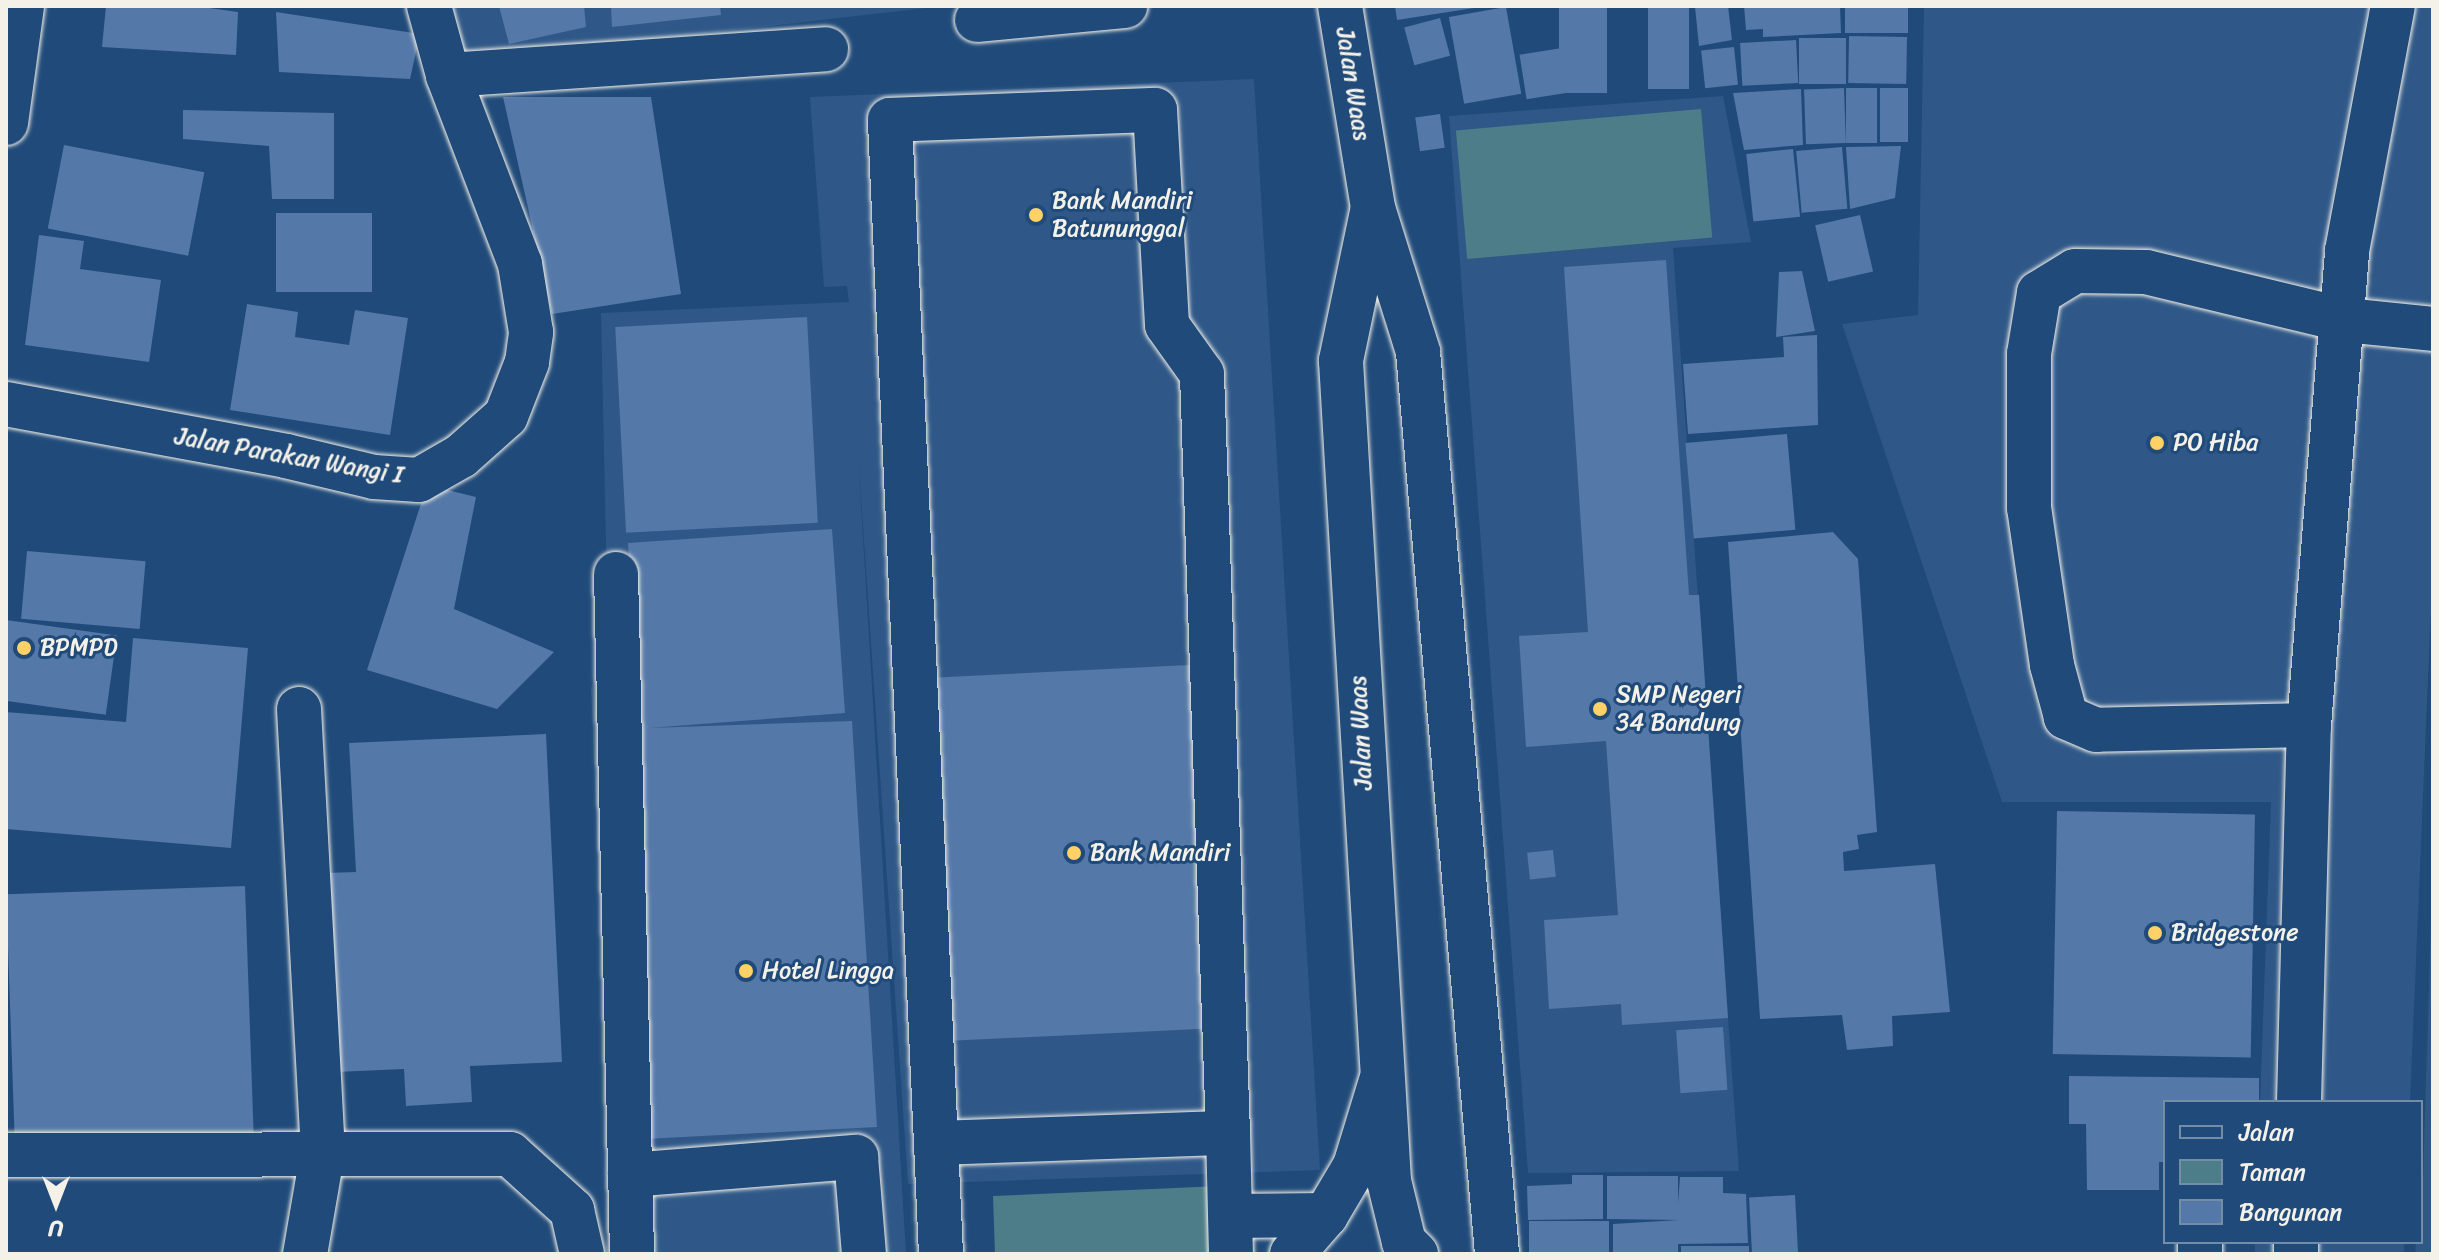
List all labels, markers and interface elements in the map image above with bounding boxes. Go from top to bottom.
street label: Jalan Waas [1330,25,1376,143]
place label: Bank Mandiri Batununggal [1052,187,1191,243]
marker: Bank Mandiri Batununggal [1027,206,1045,224]
street label: Jalan Parakan Wangi I [172,422,406,490]
place label: PO Hiba [2173,429,2258,457]
marker: PO Hiba [2148,434,2166,452]
place label: BPMPD [40,634,118,662]
marker: BPMPD [15,639,33,657]
street label: Jalan Waas [1344,675,1378,791]
place label: SMP Negeri 34 Bandung [1616,681,1741,737]
marker: SMP Negeri 34 Bandung [1591,700,1609,718]
place label: Bank Mandiri [1090,839,1229,867]
marker: Bank Mandiri [1065,844,1083,862]
place label: Bridgestone [2171,919,2298,947]
marker: Bridgestone [2146,924,2164,942]
place label: Hotel Lingga [762,957,894,985]
marker: Hotel Lingga [737,962,755,980]
legend [2163,1100,2423,1244]
text: Jalan [2239,1111,2294,1153]
text: Taman [2239,1151,2306,1193]
north arrow [16,1164,96,1244]
text: Bangunan [2239,1191,2342,1233]
text: U [49,1209,63,1248]

